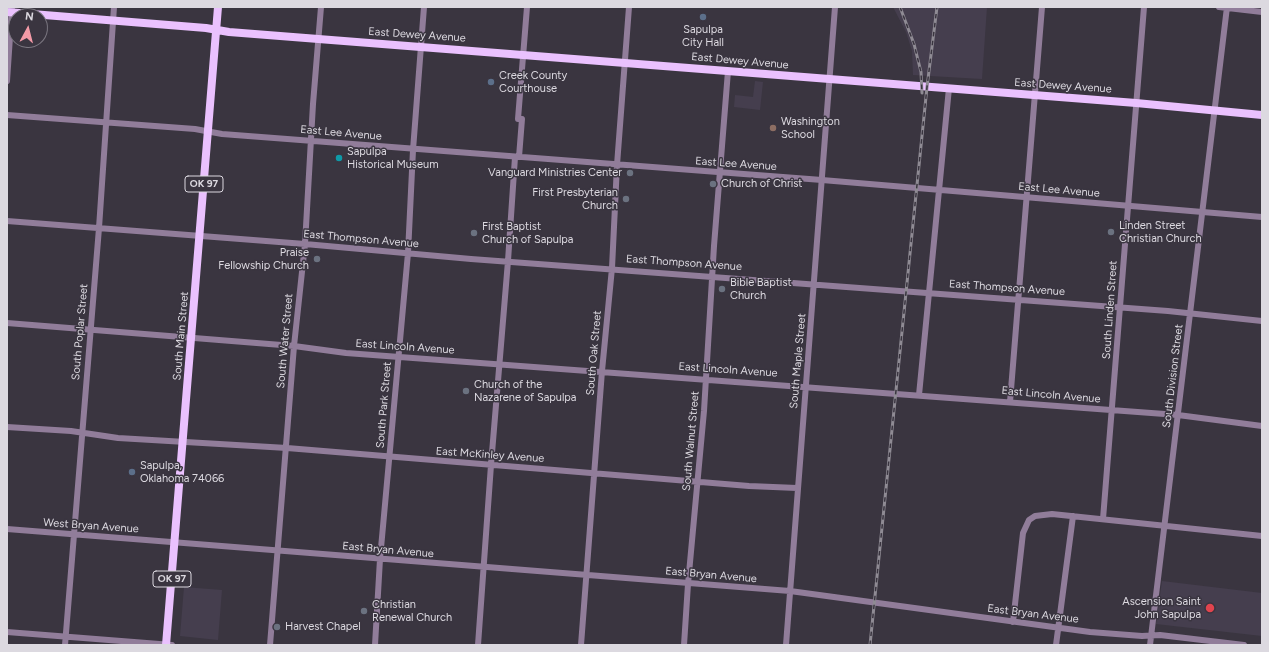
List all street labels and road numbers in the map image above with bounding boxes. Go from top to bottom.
street label: East Dewey Avenue [368,25,466,45]
street label: East Dewey Avenue [691,50,789,72]
street label: East Dewey Avenue [1014,76,1112,96]
street label: East Lee Avenue [300,123,382,143]
street label: East Lee Avenue [695,155,777,173]
road number: OK 97 [185,176,223,192]
street label: East Lee Avenue [1018,180,1100,200]
street label: East Thompson Avenue [303,227,419,251]
street label: East Thompson Avenue [626,252,742,274]
street label: South Linden Street [1100,260,1120,360]
street label: East Thompson Avenue [949,277,1065,299]
street label: South Poplar Street [69,283,91,381]
street label: South Main Street [171,291,191,381]
street label: South Water Street [274,293,296,389]
street label: South Oak Street [584,310,604,396]
street label: South Maple Street [787,313,809,409]
street label: South Division Street [1160,323,1186,429]
street label: East Lincoln Avenue [355,337,455,357]
street label: East Lincoln Avenue [678,360,778,380]
street label: South Park Street [374,361,394,449]
street label: East Lincoln Avenue [1001,384,1101,406]
street label: South Walnut Street [680,390,702,492]
street label: East McKinley Avenue [435,445,545,465]
street label: West Bryan Avenue [43,516,139,536]
street label: East Bryan Avenue [342,539,434,561]
street label: East Bryan Avenue [665,564,757,586]
road number: OK 97 [153,571,191,587]
street label: East Bryan Avenue [987,602,1079,626]

